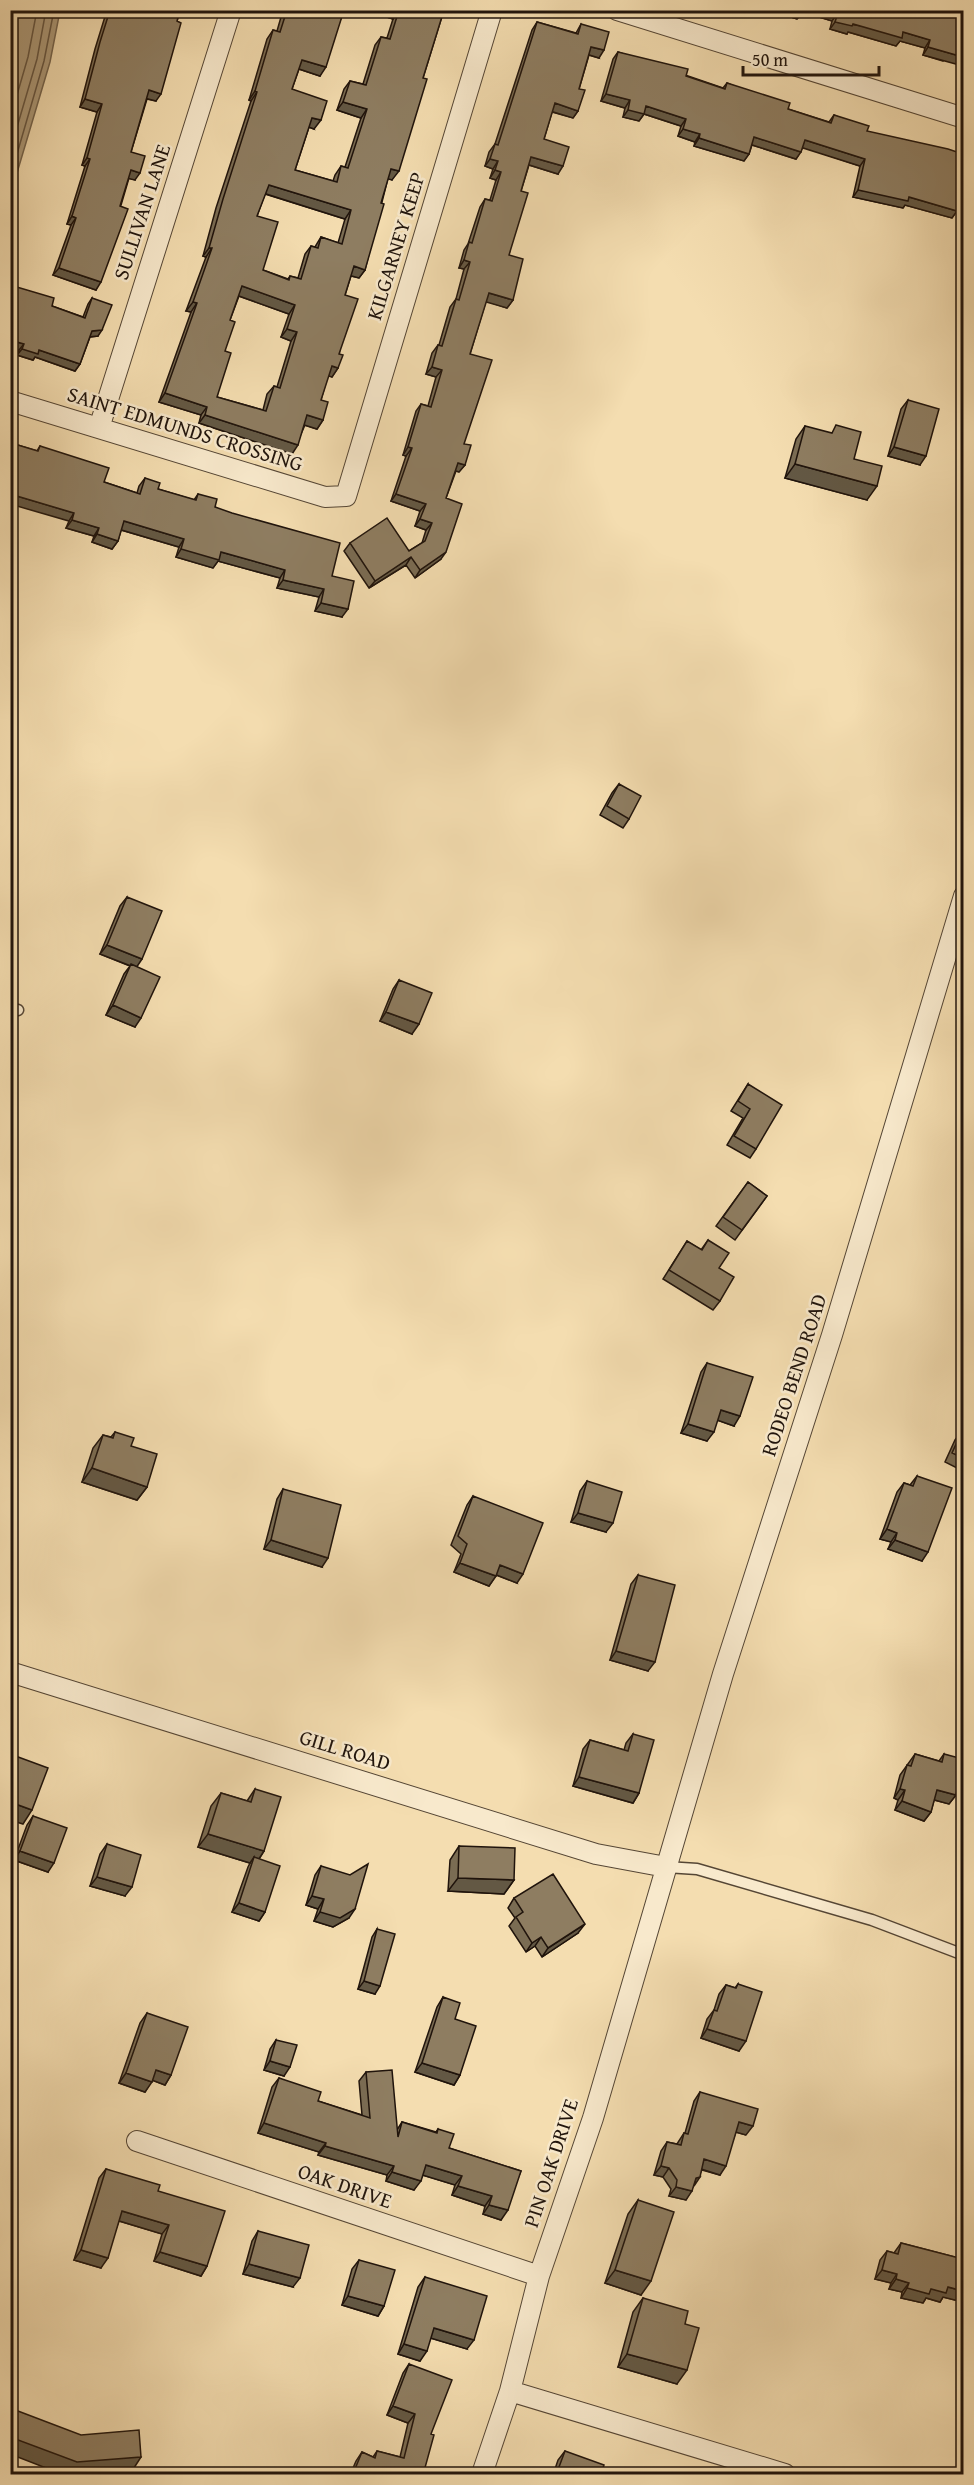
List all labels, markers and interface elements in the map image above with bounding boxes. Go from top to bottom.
scale bar [743,39,880,77]
text: 50 m [752,46,788,73]
street label: SULLIVAN LANE [105,140,178,284]
street label: KILGARNEY KEEP [358,168,433,323]
street label: SAINT EDMUNDS CROSSING [64,378,307,479]
street label: RODEO BEND ROAD [753,1290,834,1460]
street label: GILL ROAD [296,1721,394,1778]
street label: PIN OAK DRIVE [515,2094,586,2231]
street label: OAK DRIVE [294,2155,397,2216]

